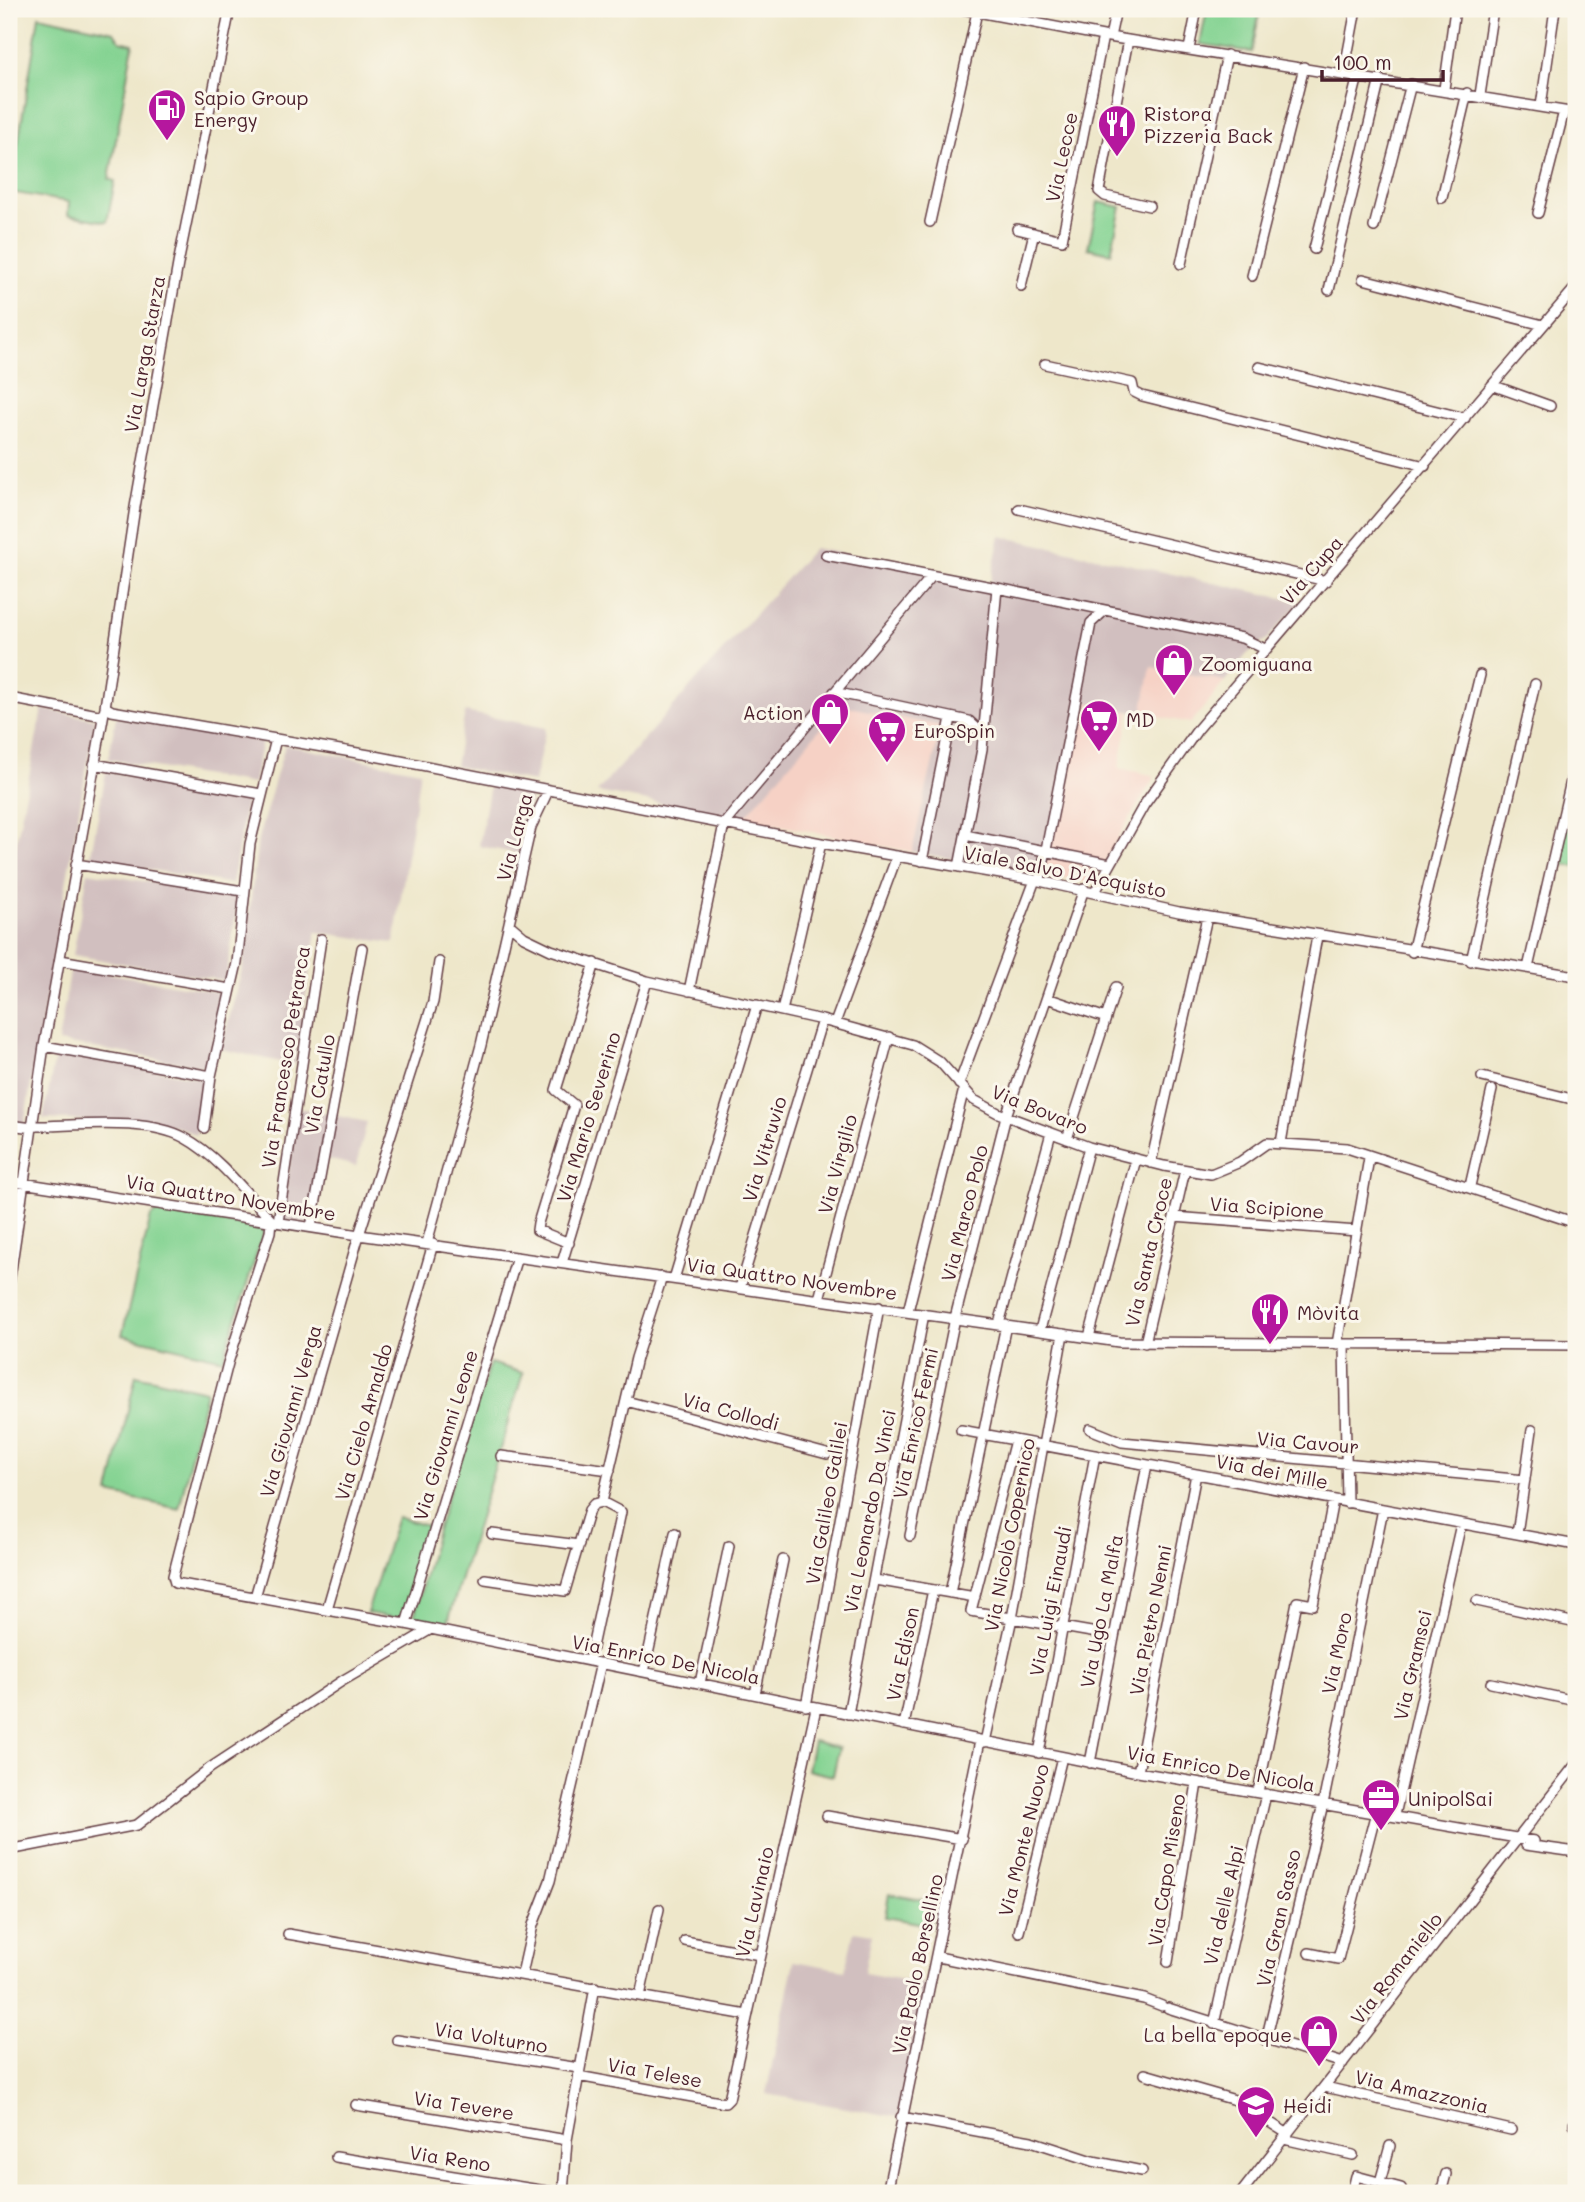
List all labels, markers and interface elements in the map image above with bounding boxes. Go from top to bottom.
scale bar [1322,38,1443,82]
text: 100 m [1333,48,1392,75]
place label: Sapio Group Energy [194,85,308,132]
fuel station icon: Sapio Group Energy [146,87,188,142]
place label: Ristora Pizzeria Back [1144,101,1272,148]
restaurant icon: Ristora Pizzeria Back [1096,103,1138,158]
street label: Via Lecce [1039,109,1083,205]
street label: Via Larga Starza [118,273,170,435]
street label: Via Cupa [1274,530,1348,610]
shop icon: Zoomiguana [1153,642,1195,697]
place label: Zoomiguana [1201,651,1313,676]
shop icon: Action [809,691,851,746]
supermarket icon: MD [1078,698,1120,753]
place label: Action [743,700,803,725]
place label: MD [1126,707,1154,732]
supermarket icon: EuroSpin [866,709,908,764]
place label: EuroSpin [914,718,995,743]
street label: Via Larga [490,790,538,884]
street label: Viale Salvo D'Acquisto [962,839,1168,903]
street label: Via Francesco Petrarca [255,944,315,1170]
street label: Via Mario Severino [550,1029,626,1205]
street label: Via Catullo [298,1032,340,1136]
street label: Via Bovaro [988,1078,1092,1140]
street label: Via Vitruvio [736,1093,792,1205]
street label: Via Virgilio [812,1111,862,1217]
street label: Via Marco Polo [935,1142,993,1284]
street label: Via Quattro Novembre [124,1168,338,1226]
street label: Via Santa Croce [1119,1175,1177,1329]
street label: Via Scipione [1209,1191,1325,1223]
street label: Via Quattro Novembre [685,1251,899,1305]
restaurant icon: Mòvita [1249,1291,1291,1346]
place label: Mòvita [1297,1300,1359,1325]
street label: Via Giovanni Verga [253,1322,327,1500]
street label: Via Cielo Arnaldo [329,1341,397,1503]
street label: Via Enrico Fermi [887,1345,943,1501]
street label: Via Giovanni Leone [407,1347,483,1523]
street label: Via Collodi [680,1386,782,1436]
street label: Via Leonardo Da Vinci [837,1407,901,1615]
street label: Via Galileo Galilei [799,1419,853,1587]
street label: Via Cavour [1256,1425,1360,1459]
street label: Via Nicolò Copernico [978,1436,1040,1634]
street label: Via dei Mille [1214,1448,1330,1494]
street label: Via Luigi Einaudi [1023,1524,1077,1678]
street label: Via Ugo La Malfa [1074,1532,1128,1690]
street label: Via Pietro Nenni [1123,1543,1177,1697]
street label: Via Edison [880,1605,924,1703]
street label: Via Gramsci [1387,1607,1437,1723]
street label: Via Moro [1315,1610,1357,1696]
street label: Via Enrico De Nicola [570,1629,762,1689]
street label: Via Enrico De Nicola [1125,1739,1317,1797]
street label: Via Monte Nuovo [992,1761,1054,1919]
office icon: UnipolSai [1360,1777,1402,1832]
place label: UnipolSai [1408,1786,1493,1811]
street label: Via Capo Miseno [1142,1792,1190,1948]
street label: Via delle Alpi [1197,1842,1249,1968]
street label: Via Lavinaio [729,1844,779,1960]
street label: Via Gran Sasso [1250,1847,1306,1989]
street label: Via Paolo Borsellino [886,1872,948,2056]
street label: Via Romaniello [1345,1907,1447,2029]
shop icon: La bella epoque [1298,2013,1340,2068]
street label: Via Volturno [433,2016,549,2058]
place label: La bella epoque [1144,2022,1292,2047]
street label: Via Telese [606,2051,704,2093]
street label: Via Amazzonia [1353,2063,1491,2119]
school or university icon: Heidi [1235,2084,1277,2139]
street label: Via Tevere [412,2085,516,2125]
place label: Heidi [1283,2093,1332,2118]
street label: Via Reno [408,2139,492,2177]

